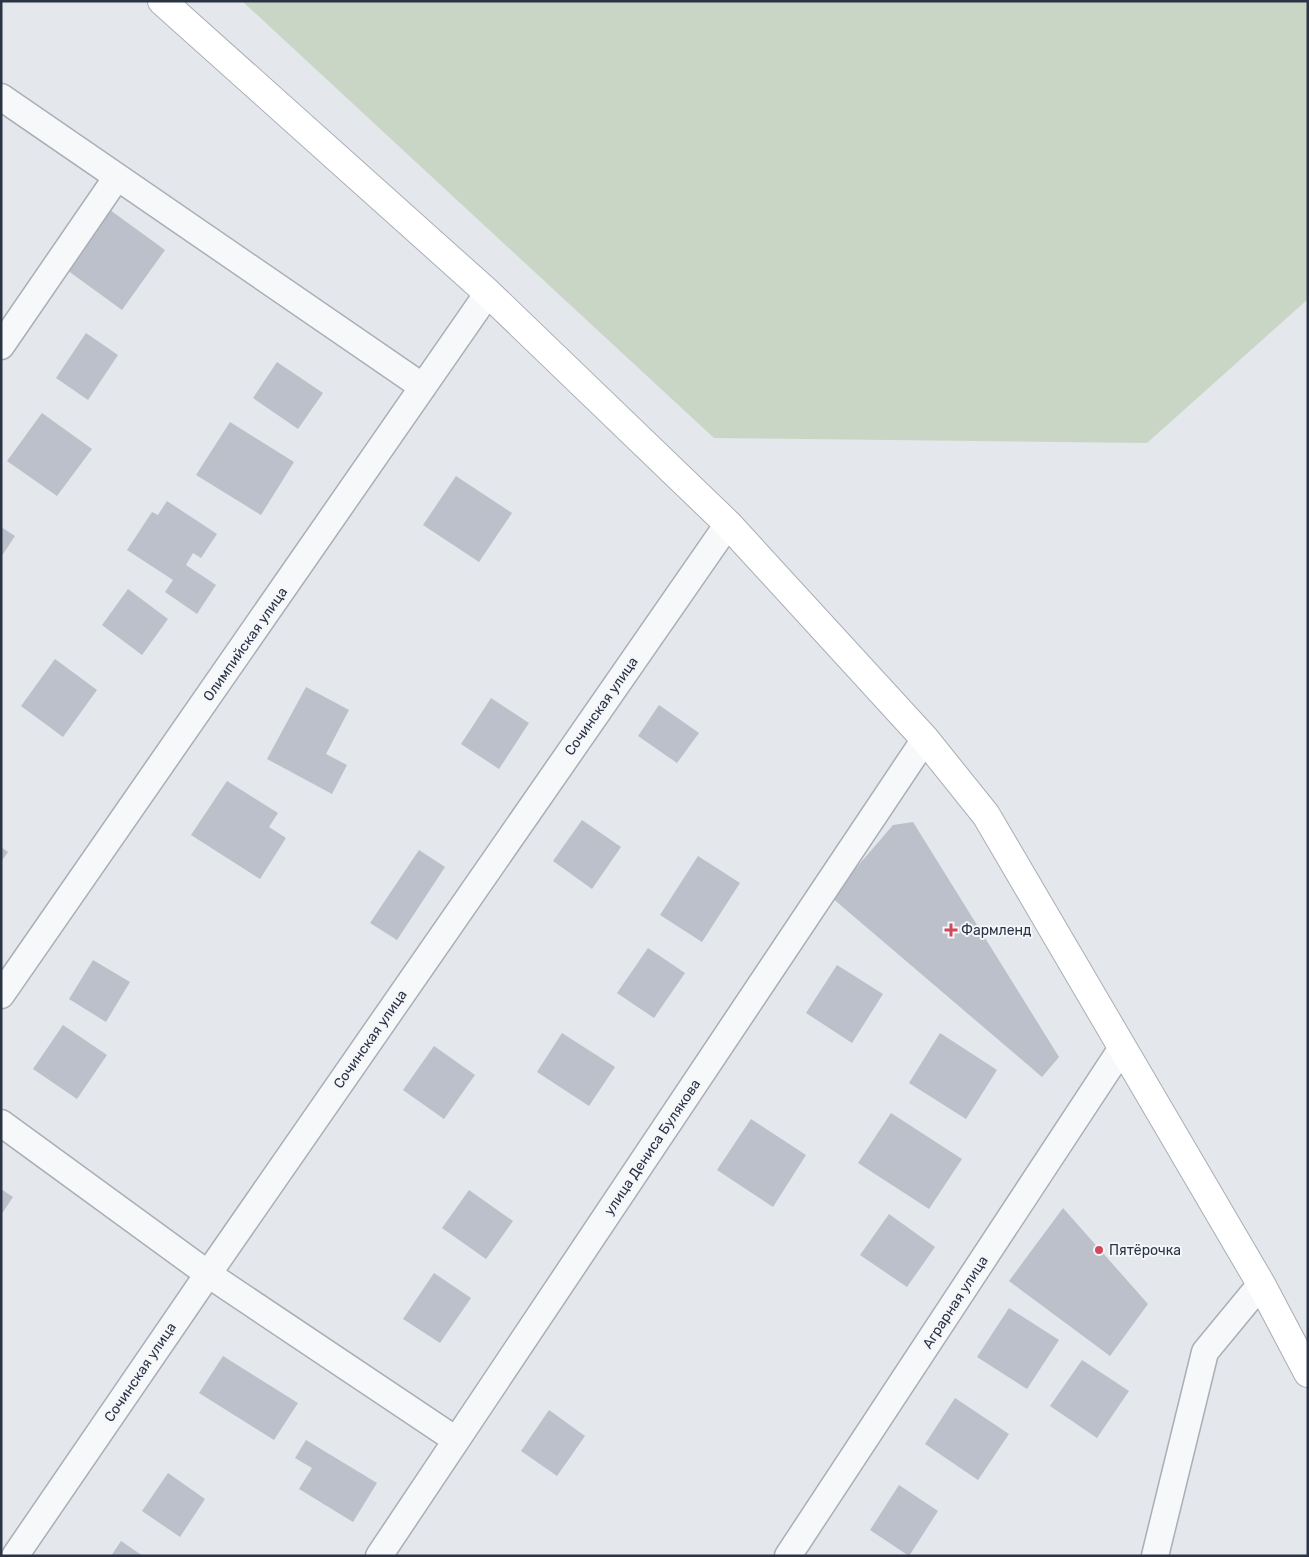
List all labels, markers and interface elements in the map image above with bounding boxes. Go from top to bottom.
street label: Олимпийская улица [200,584,291,704]
street label: Сочинская улица [561,654,642,759]
place label: Фармленд [961,922,1032,939]
marker: Фармленд [945,924,957,936]
street label: Сочинская улица [330,987,411,1092]
street label: улица Дениса Булякова [601,1076,704,1218]
place label: Пятёрочка [1109,1242,1181,1259]
marker: Пятёрочка [1093,1244,1105,1256]
street label: Аграрная улица [919,1253,992,1352]
street label: Сочинская улица [101,1319,180,1425]

